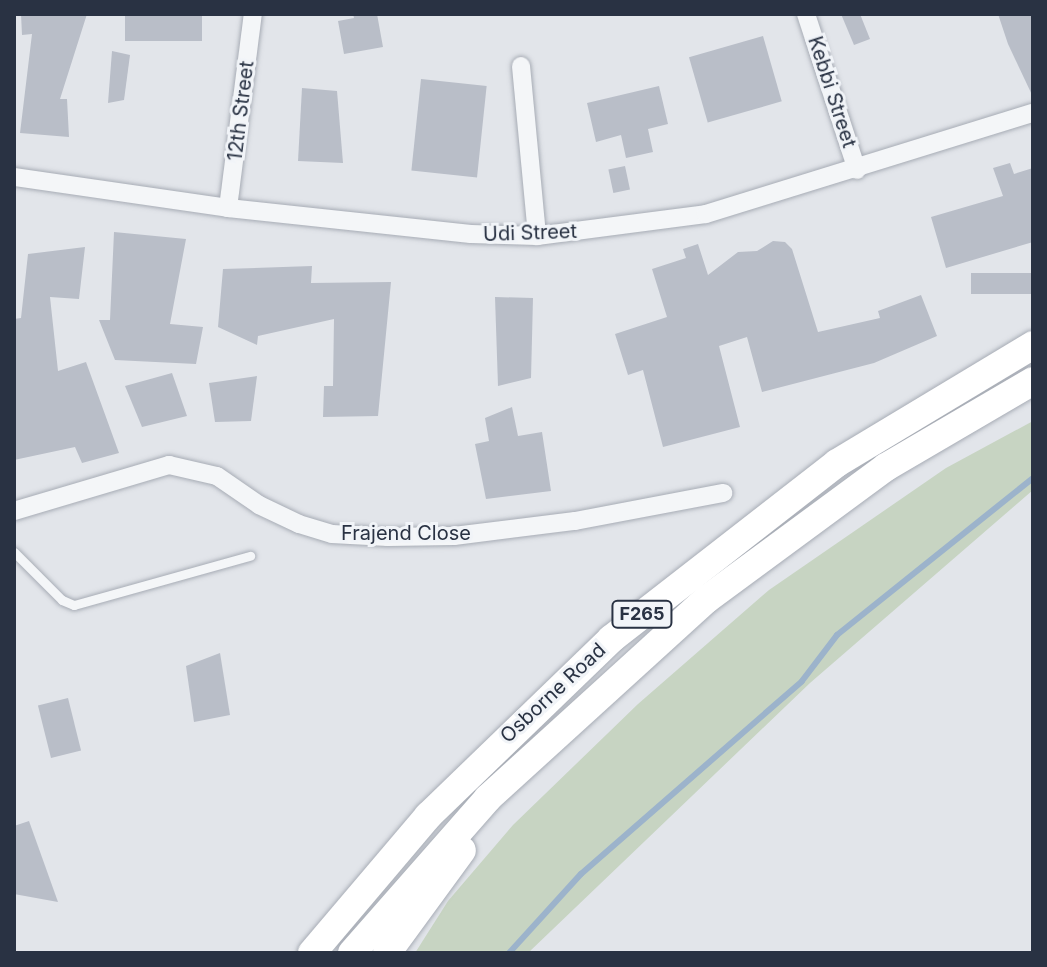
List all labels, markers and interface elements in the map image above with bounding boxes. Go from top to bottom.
street label: Kebbi Street [803,33,861,151]
street label: 12th Street [223,60,259,162]
street label: Udi Street [483,219,577,247]
street label: Frajend Close [341,521,471,545]
road number: F265 [610,600,674,628]
street label: Osborne Road [495,638,611,748]

